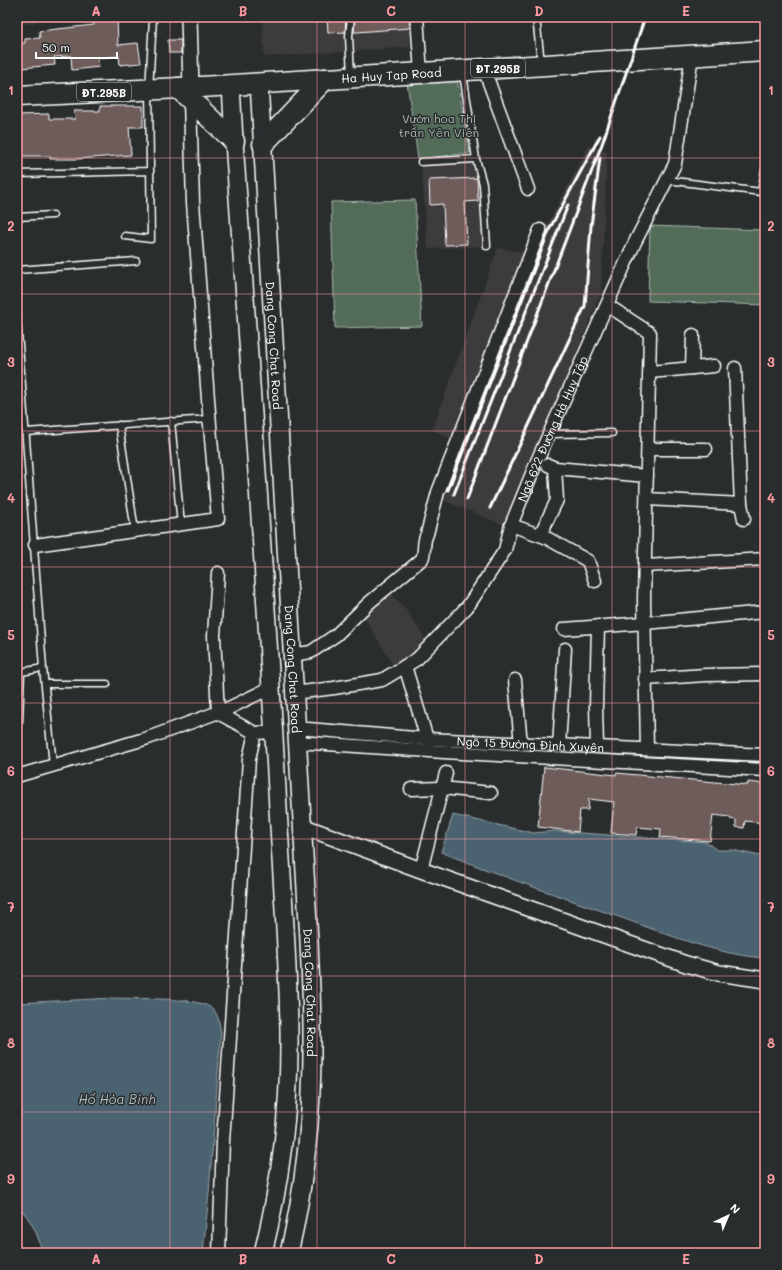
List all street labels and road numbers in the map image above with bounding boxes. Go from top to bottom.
road number: ĐT.295B [471,59,525,77]
street label: Ha Huy Tap Road [341,64,442,86]
road number: ĐT.295B [77,83,131,101]
street label: Dang Cong Chat Road [263,281,286,410]
street label: Ngõ 622 Đường Hà Huy Tập [513,353,591,504]
street label: Dang Cong Chat Road [281,605,305,734]
street label: Ngõ 15 Đường Đình Xuyên [456,732,604,755]
street label: Dang Cong Chat Road [300,928,320,1057]

